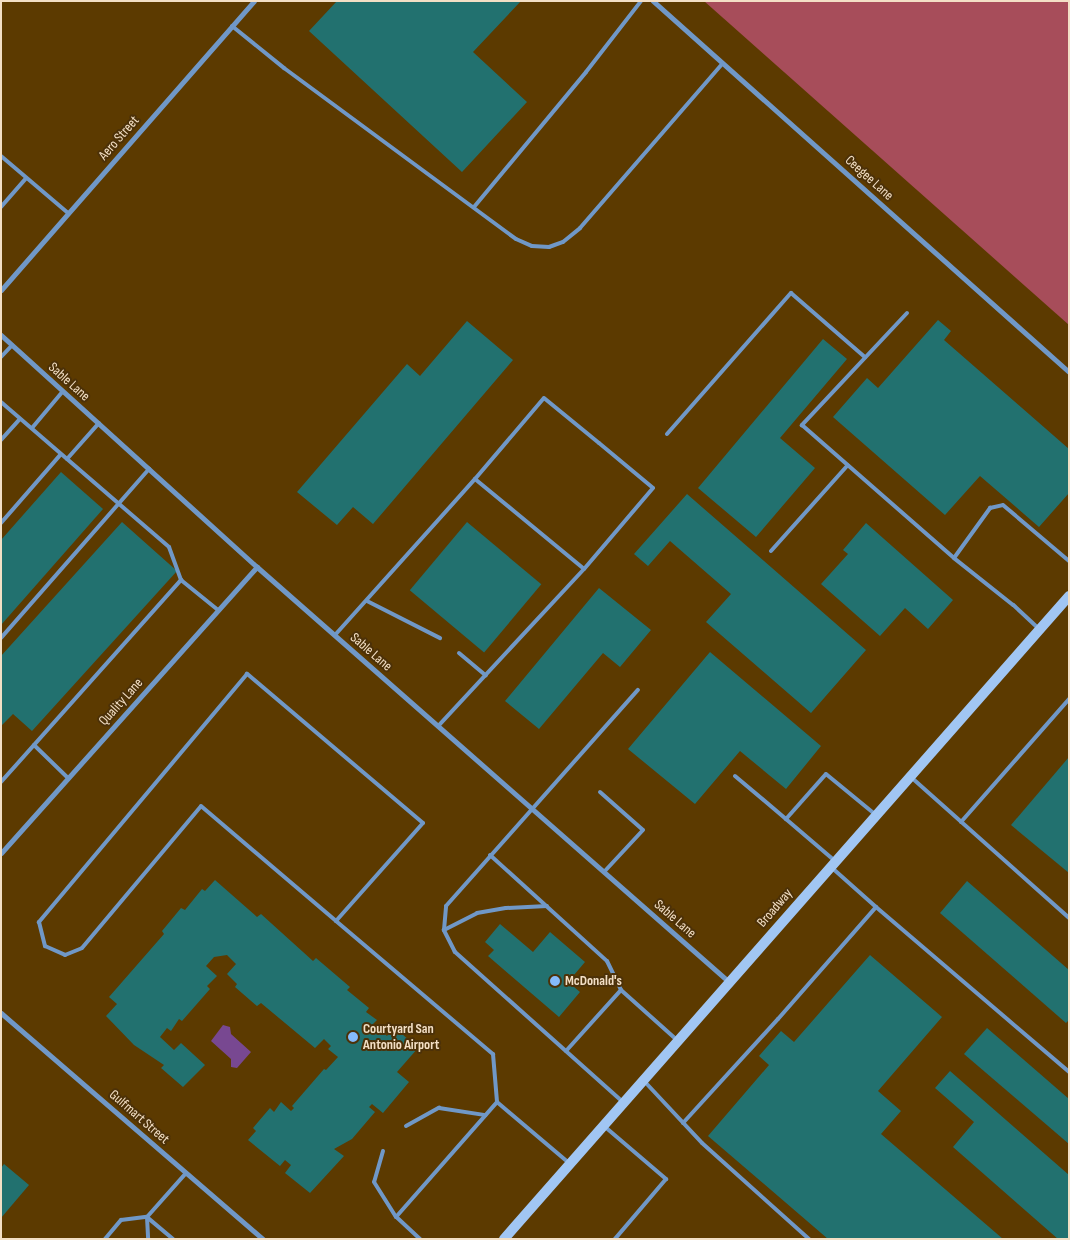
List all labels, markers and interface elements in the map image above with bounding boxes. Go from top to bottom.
street label: Aero Street [95,112,143,164]
street label: Ceegee Lane [841,152,897,204]
street label: Sable Lane [45,359,93,405]
street label: Sable Lane [347,629,395,675]
street label: Quality Lane [95,675,147,729]
street label: Broadway [754,885,796,931]
street label: Sable Lane [651,896,699,942]
place label: McDonald's [565,973,622,989]
marker: McDonald's [549,975,561,987]
place label: Courtyard San Antonio Airport [363,1021,439,1054]
marker: Courtyard San Antonio Airport [347,1031,359,1043]
street label: Gulfmart Street [106,1086,172,1148]

